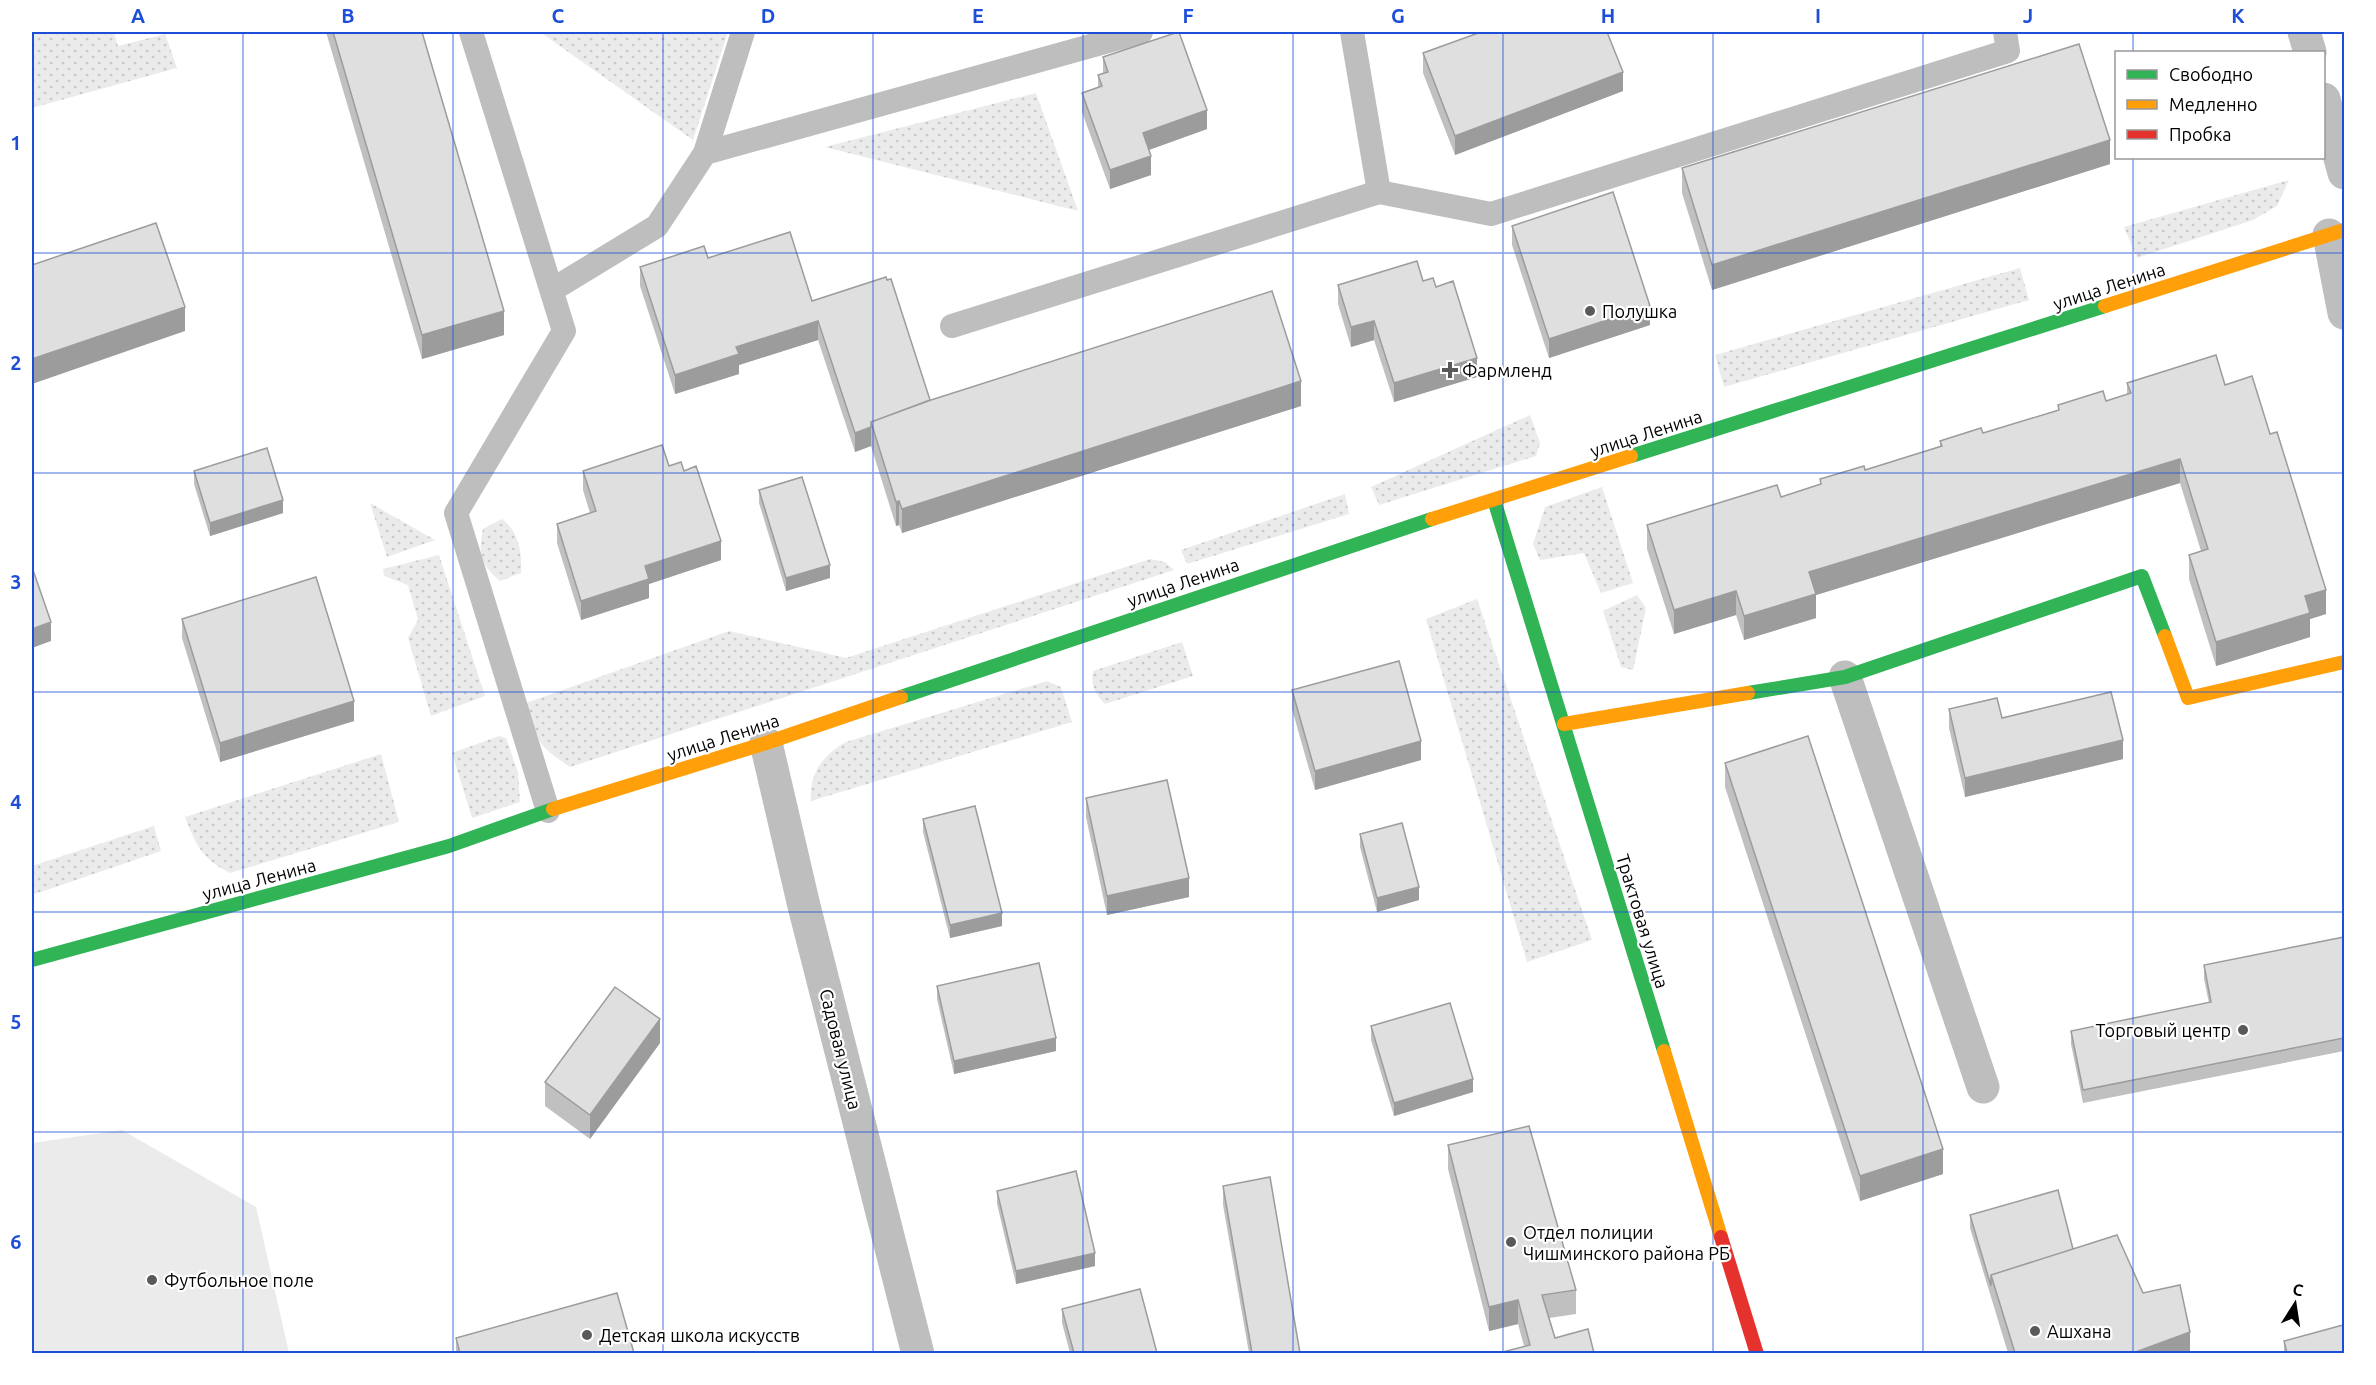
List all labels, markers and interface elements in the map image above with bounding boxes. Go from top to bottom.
text: A [131,4,145,27]
text: B [341,4,355,27]
text: C [552,4,565,27]
text: D [761,4,775,27]
text: E [972,4,984,27]
text: F [1182,4,1194,27]
text: G [1391,4,1405,27]
text: H [1601,4,1615,27]
text: I [1815,4,1821,27]
text: J [2023,4,2033,27]
text: K [2231,4,2245,27]
legend [2115,51,2325,159]
text: Свободно [2169,64,2253,84]
text: Медленно [2169,94,2258,114]
text: Пробка [2169,124,2232,144]
text: 1 [10,131,22,154]
street label: улица Ленина [2050,258,2168,314]
place label: Полушка [1602,301,1677,321]
marker: Полушка [1583,304,1597,318]
text: 2 [10,351,22,374]
place label: Фармленд [1462,360,1552,380]
marker: Фармленд [1443,363,1457,377]
street label: улица Ленина [1587,405,1705,461]
street label: улица Ленина [1125,554,1241,610]
text: 3 [10,570,22,593]
street label: улица Ленина [664,709,782,765]
text: 4 [10,790,22,813]
street label: Трактовая улица [1613,851,1673,991]
street label: улица Ленина [200,854,318,904]
street label: Садовая улица [816,987,866,1111]
text: 5 [10,1010,22,1033]
place label: Торговый центр [2095,1020,2231,1040]
marker: Торговый центр [2236,1023,2250,1037]
place label: Отдел полиции Чишминского района РБ [1523,1222,1730,1263]
text: 6 [10,1230,22,1253]
marker: Отдел полиции Чишминского района РБ [1504,1235,1518,1249]
place label: Футбольное поле [164,1270,314,1290]
marker: Футбольное поле [145,1273,159,1287]
north arrow [2265,1274,2325,1334]
text: С [2291,1279,2305,1299]
place label: Ашхана [2047,1321,2111,1341]
marker: Ашхана [2028,1324,2042,1338]
place label: Детская школа искусств [599,1325,800,1345]
marker: Детская школа искусств [580,1328,594,1342]

